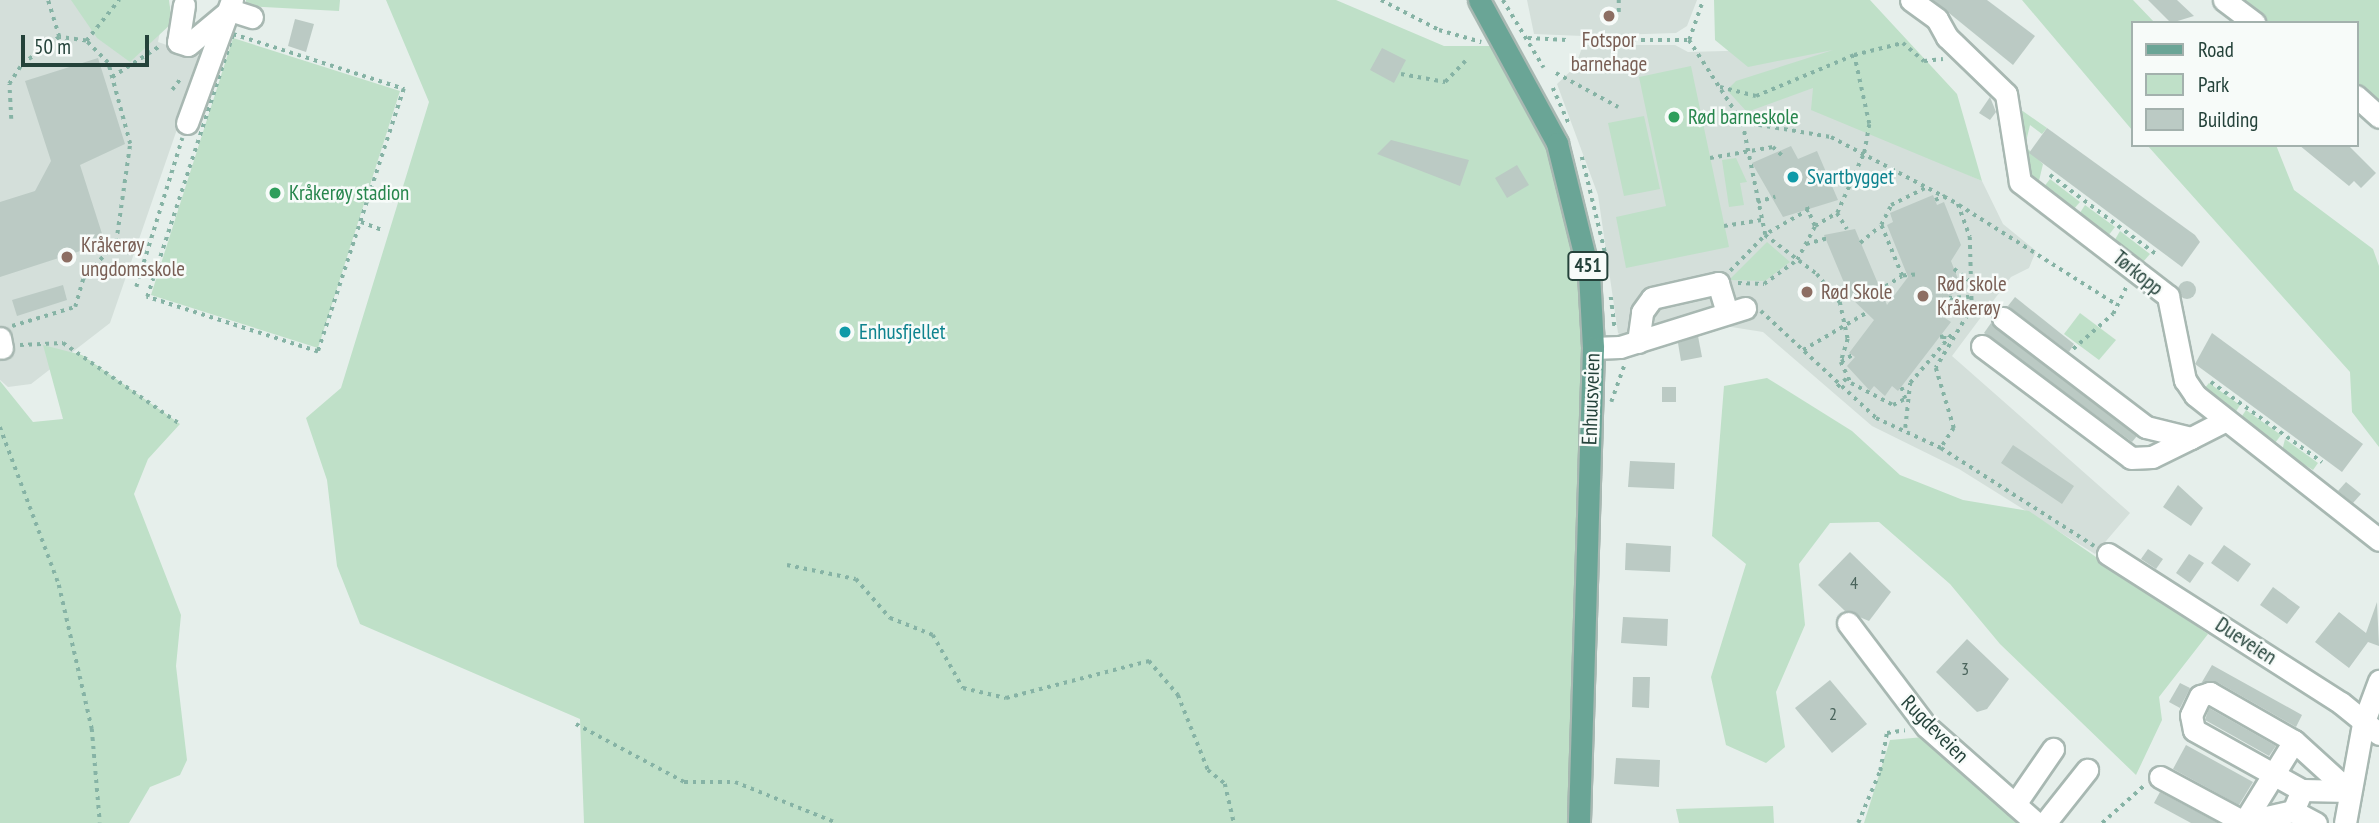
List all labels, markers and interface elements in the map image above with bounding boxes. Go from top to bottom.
marker: Fotspor barnehage [1601,8,1617,24]
scale bar [24,21,152,65]
legend [2130,21,2358,147]
place label: Fotspor barnehage [1571,27,1647,77]
text: 50 m [34,33,71,60]
text: Road [2198,36,2234,63]
text: Park [2198,71,2229,98]
place label: Rød barneskole [1688,104,1799,130]
text: Building [2198,106,2258,133]
marker: Rød barneskole [1666,109,1682,125]
place label: Svartbygget [1807,164,1894,190]
marker: Svartbygget [1785,169,1801,185]
place label: Kråkerøy stadion [289,180,410,206]
marker: Kråkerøy stadion [267,185,283,201]
place label: Kråkerøy ungdomsskole [81,232,185,282]
street label: Tørkopp [2108,245,2168,301]
marker: Kråkerøy ungdomsskole [59,249,75,265]
road number: 451 [1567,250,1609,282]
place label: Rød skole Kråkerøy [1937,271,2007,321]
place label: Rød Skole [1821,279,1893,305]
marker: Rød Skole [1799,284,1815,300]
marker: Rød skole Kråkerøy [1915,288,1931,304]
place label: Enhusfjellet [859,319,945,345]
marker: Enhusfjellet [837,324,853,340]
street label: Enhuusveien [1577,353,1605,445]
house number: 4 [1850,572,1858,594]
street label: Dueveien [2211,612,2281,670]
house number: 3 [1961,658,1969,680]
street label: Rugdeveien [1896,690,1974,768]
house number: 2 [1829,703,1837,725]

